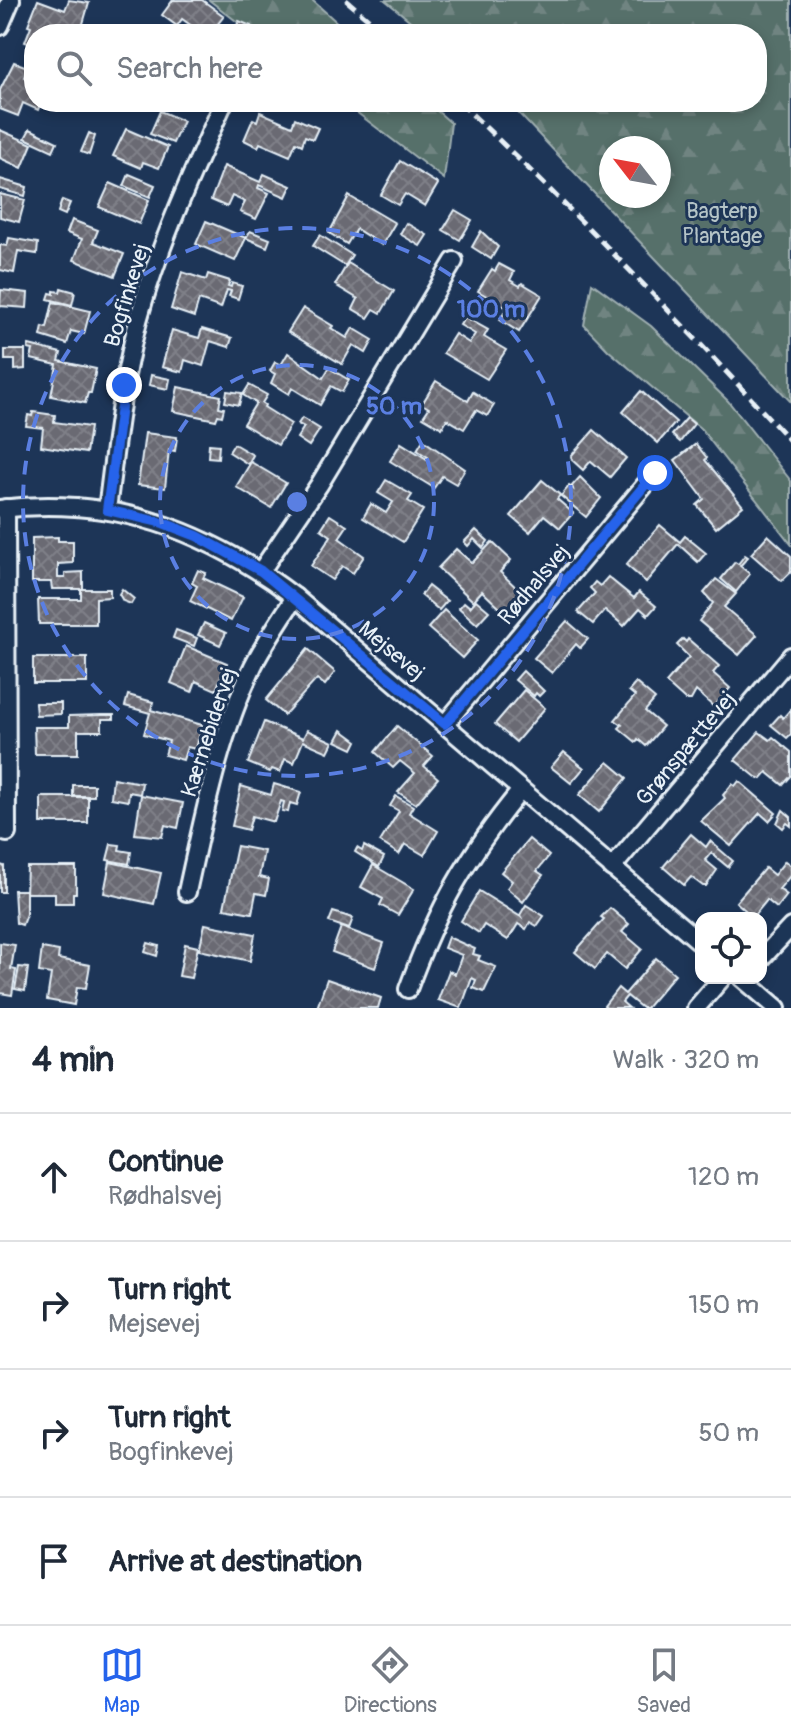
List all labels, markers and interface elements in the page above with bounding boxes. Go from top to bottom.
search box [24,24,767,112]
icon: search [52,46,96,90]
text: Search here [116,50,263,87]
north arrow [599,136,671,208]
park label: Bagterp Plantage [682,197,762,250]
street label: Bogfinkevej [98,240,156,350]
text: 100 m [457,295,525,324]
route end [106,367,142,403]
text: 50 m [366,392,422,421]
route start [637,455,673,491]
centre of rings [283,488,311,516]
street label: Rødhalsvej [492,539,576,631]
street label: Mejsevej [352,615,430,687]
street label: Kærnebidervej [175,664,243,801]
street label: Grønspættevej [630,686,742,812]
map controls [695,912,767,984]
button: locate [695,912,767,984]
text: 4 min [32,1039,114,1082]
text: Walk · 320 m [612,1044,759,1076]
text: Continue [108,1143,223,1180]
icon: ahead [32,1155,76,1199]
text: 120 m [688,1161,759,1193]
text: Rødhalsvej [108,1180,222,1212]
text: Turn right [108,1271,231,1308]
icon: right [32,1283,76,1327]
text: 150 m [688,1289,759,1321]
text: Mejsevej [108,1308,200,1340]
text: Turn right [108,1399,231,1436]
icon: right [32,1411,76,1455]
text: 50 m [698,1417,759,1449]
text: Bogfinkevej [108,1436,234,1468]
icon: arrive [32,1539,76,1583]
text: Arrive at destination [108,1543,362,1580]
tab: Map [100,1643,144,1719]
tab: Directions [344,1643,437,1719]
tab: Saved [637,1643,691,1719]

